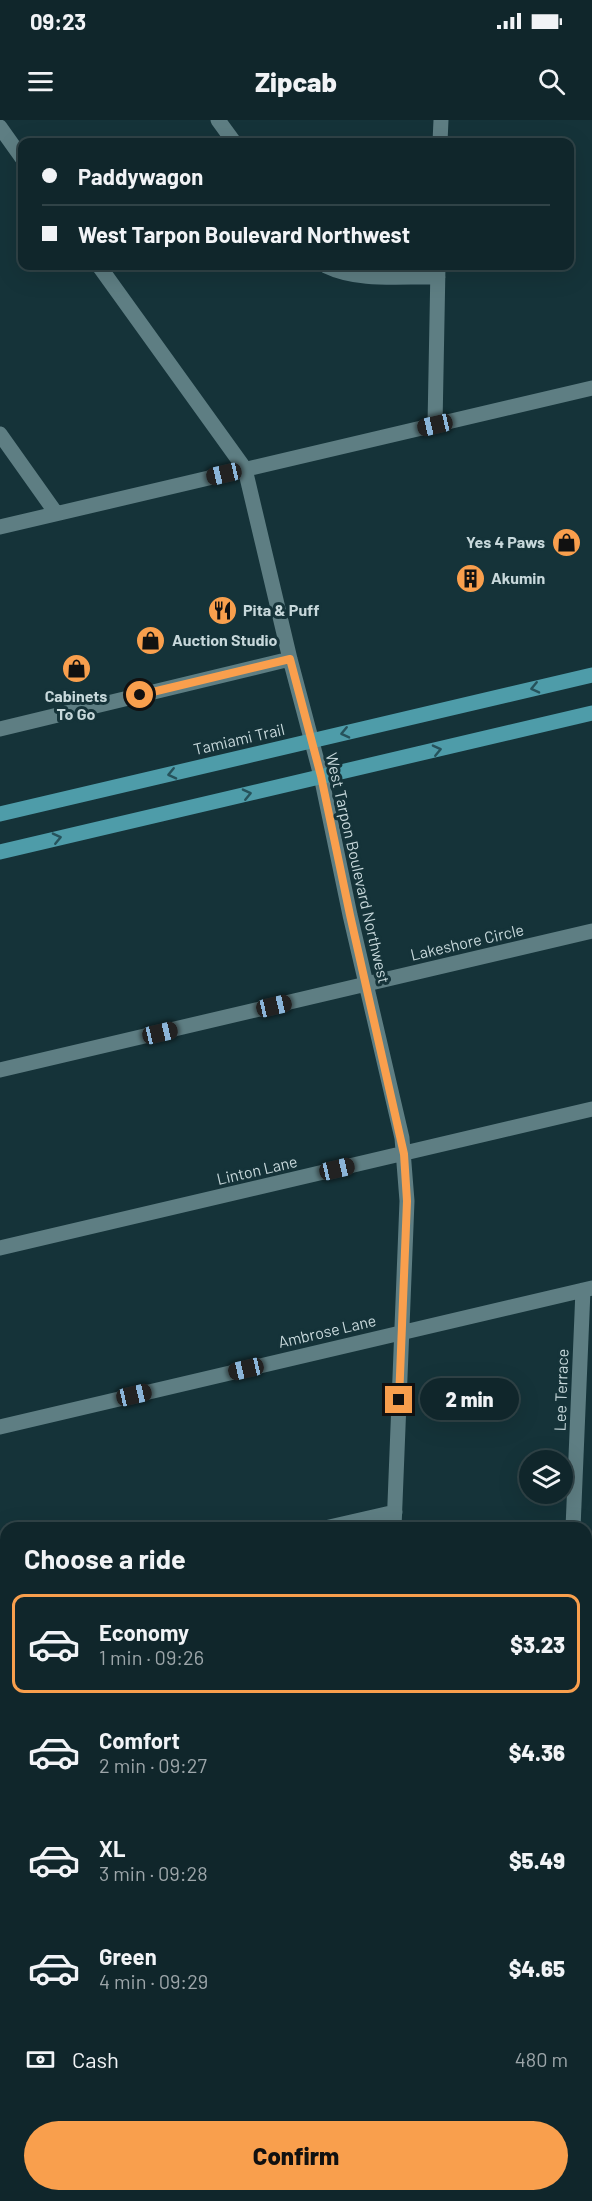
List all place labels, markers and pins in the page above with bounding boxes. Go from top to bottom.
shop icon: Yes 4 Paws [550,526,582,558]
place label: Yes 4 Paws [466,532,545,551]
building icon: Akumin [454,562,486,594]
place label: Akumin [491,568,545,587]
restaurant icon: Pita & Puff [206,594,238,626]
place label: Pita & Puff [243,600,320,619]
shop icon: Auction Studio [135,624,167,656]
place label: Auction Studio [172,630,278,649]
shop icon: Cabinets To Go [60,652,92,684]
place label: Cabinets To Go [45,686,107,723]

